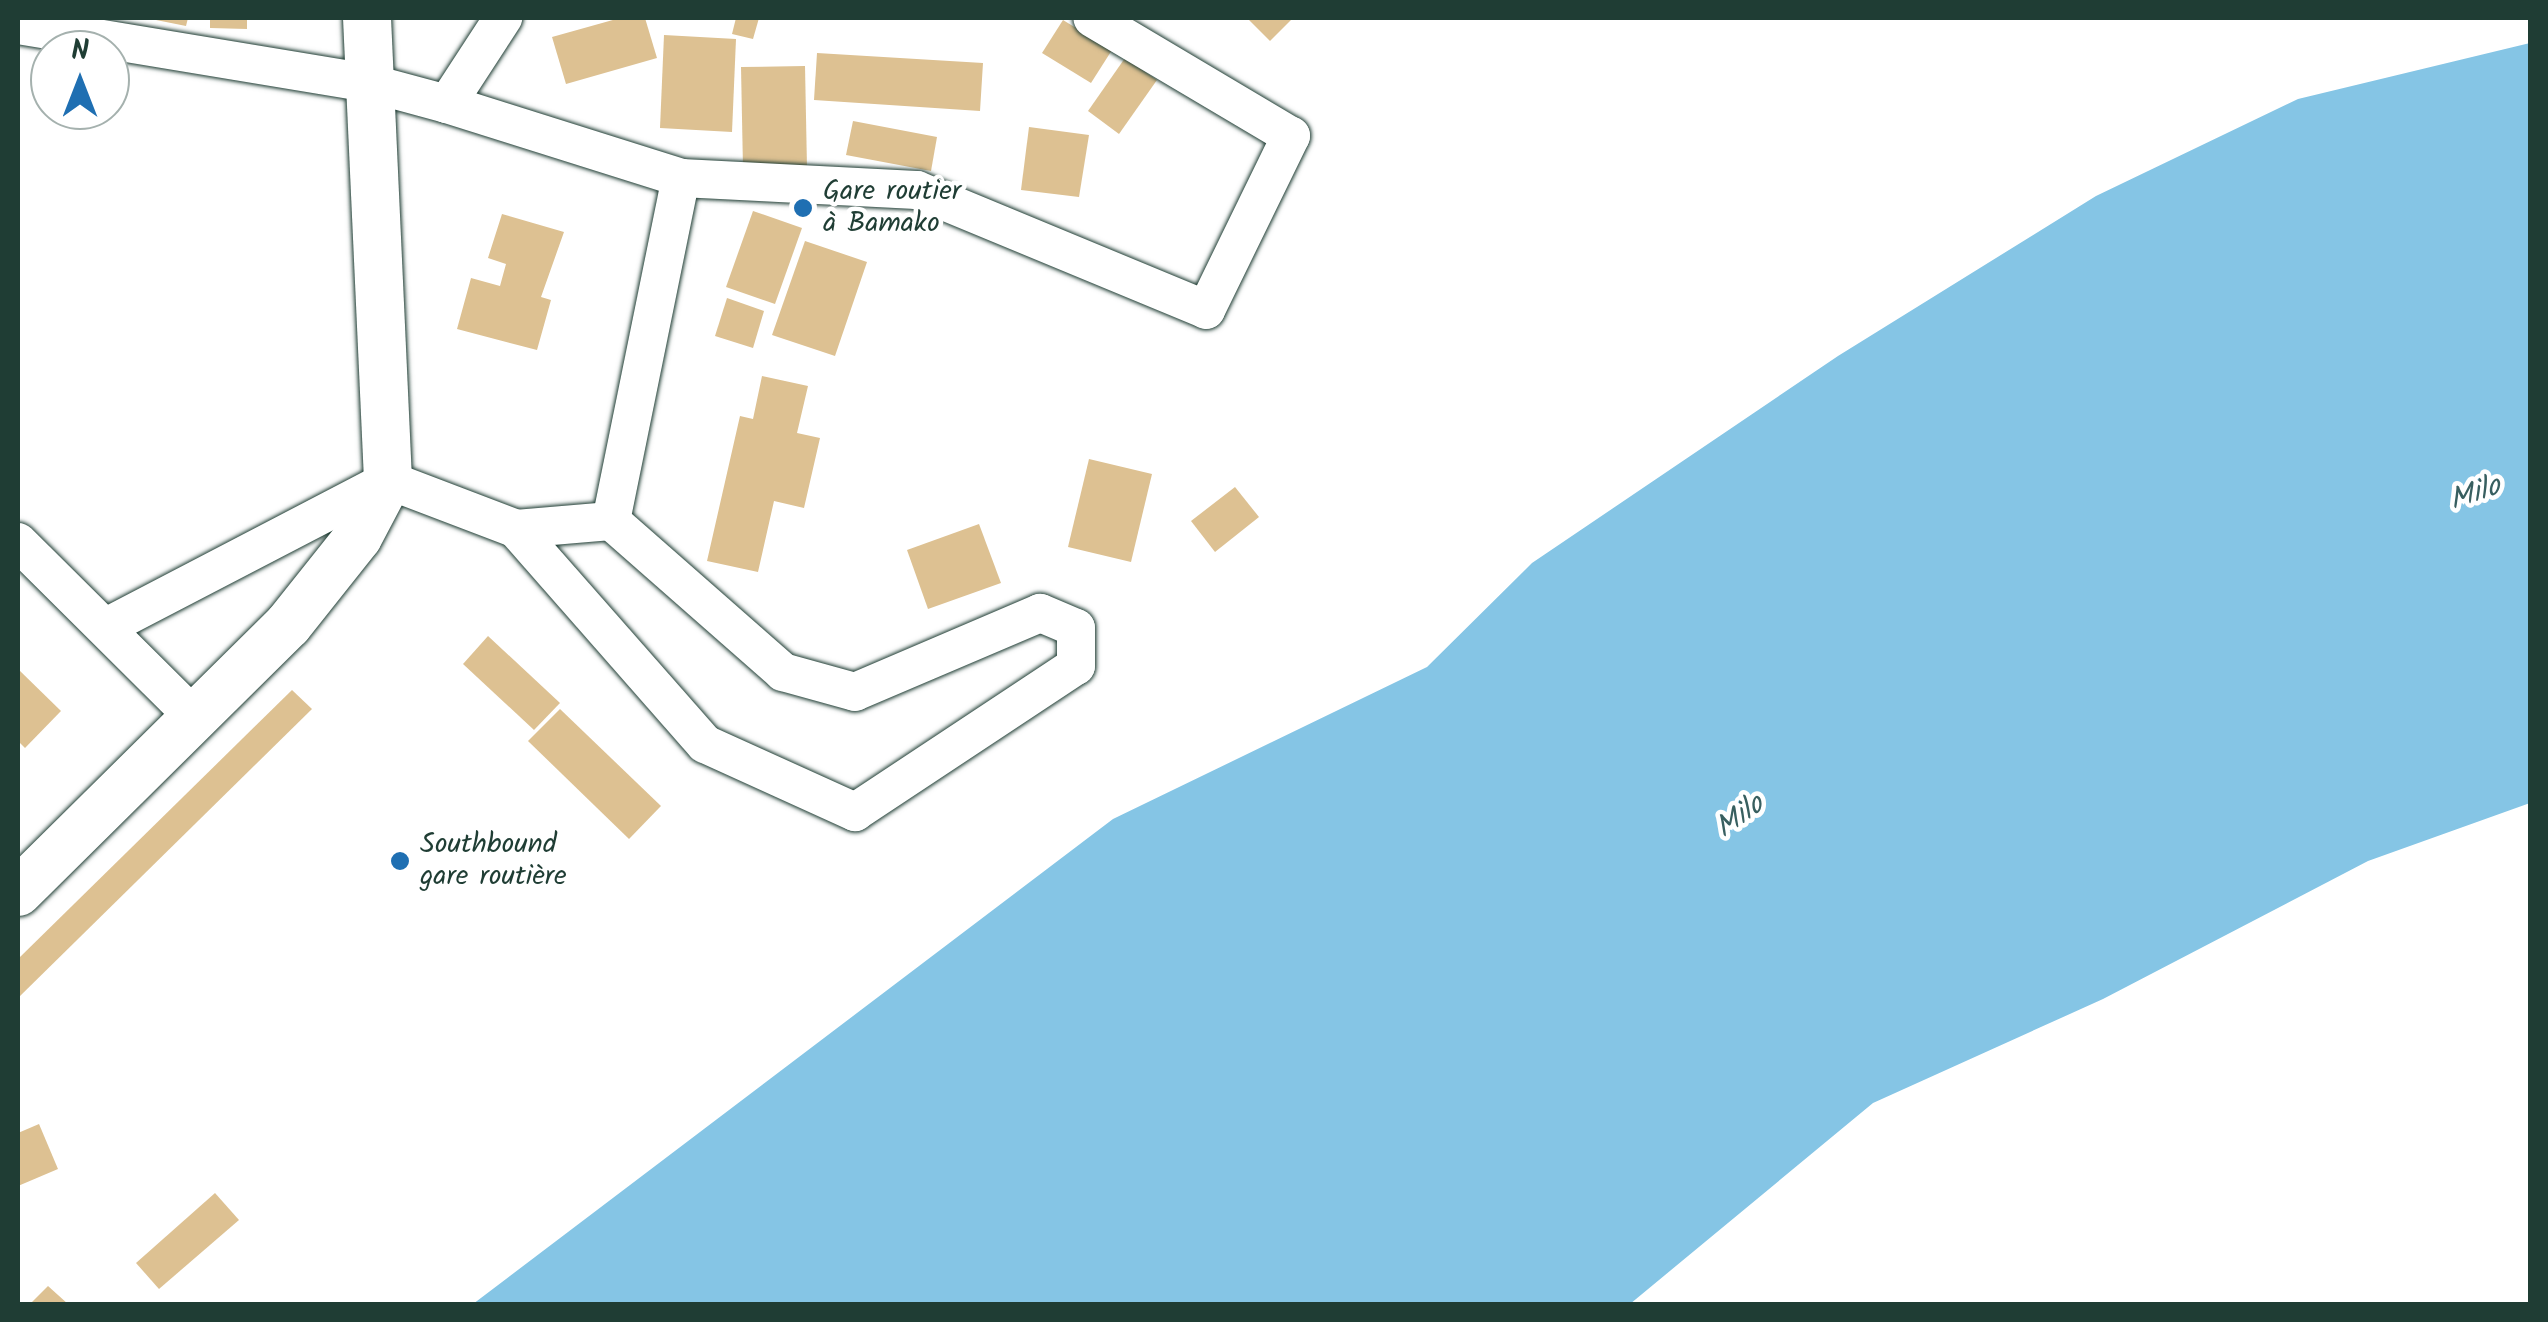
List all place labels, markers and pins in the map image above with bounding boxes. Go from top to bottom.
place label: Gare routier à Bamako [823,175,961,241]
marker: Gare routier à Bamako [792,197,814,219]
place label: Southbound gare routière [420,828,567,894]
marker: Southbound gare routière [389,850,411,872]

